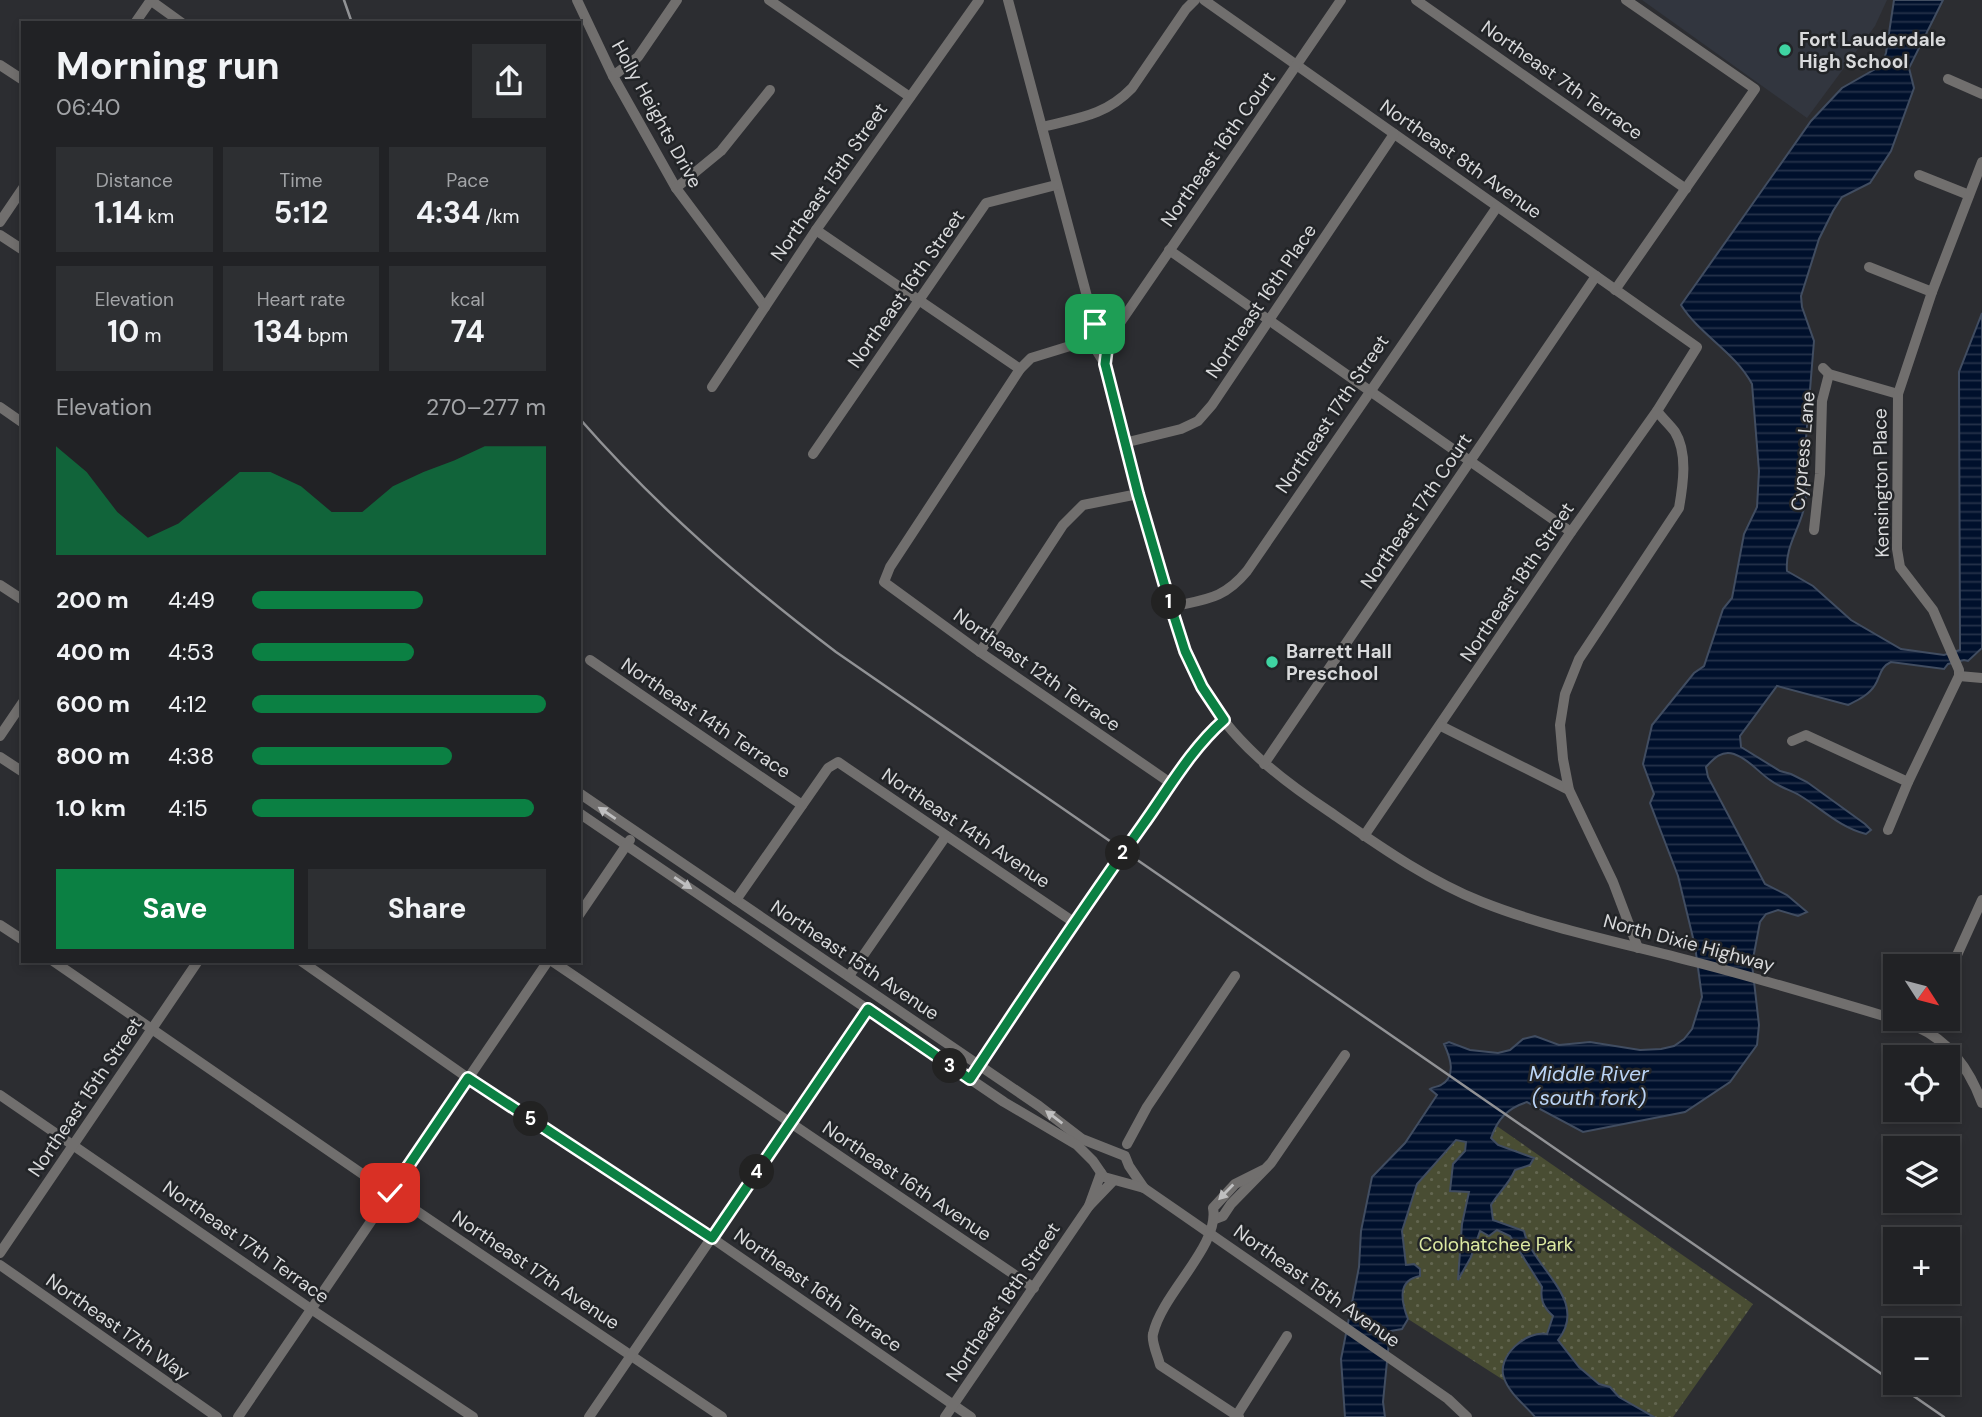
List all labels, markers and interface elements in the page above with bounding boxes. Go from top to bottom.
street label: Northeast 7th Terrace [1476,15,1648,145]
place label: Fort Lauderdale High School [1799,27,1946,74]
street label: Holly Heights Drive [606,36,708,192]
text: Morning run [56,41,280,91]
marker: Fort Lauderdale High School [1777,42,1793,58]
button: share [472,44,546,118]
street label: Northeast 16th Court [1155,66,1281,232]
text: 06:40 [56,92,121,122]
street label: Northeast 8th Avenue [1375,94,1547,224]
street label: Northeast 15th Street [765,98,893,266]
text: Distance [96,168,173,193]
text: Time [280,168,322,193]
text: Pace [446,168,489,193]
text: 1.14 [95,193,143,232]
text: 5:12 [274,193,328,232]
text: 4:34 [416,193,481,232]
text: km [143,204,174,229]
text: /km [481,204,520,229]
street label: Northeast 16th Street [842,205,970,373]
street label: Northeast 16th Place [1200,219,1322,383]
text: Elevation [95,287,174,312]
text: Heart rate [257,287,345,312]
text: kcal [450,287,485,312]
pin [1065,294,1125,354]
icon: arrive [1076,305,1114,343]
text: 10 [107,312,139,351]
text: 134 [254,312,302,351]
text: 74 [451,312,485,351]
text: m [139,323,161,348]
text: bpm [302,323,348,348]
street label: Northeast 17th Street [1270,330,1394,498]
street label: Cypress Lane [1785,390,1821,512]
text: Elevation [56,392,152,422]
text: 270–277 m [426,392,546,422]
street label: Kensington Place [1867,408,1895,558]
street label: Northeast 17th Court [1355,428,1477,594]
street label: Northeast 18th Street [1454,497,1580,667]
pin: 1 [1152,584,1186,620]
text: 200 m [56,585,129,615]
text: 4:49 [168,585,215,615]
text: 1 [1165,589,1172,614]
street label: Northeast 12th Terrace [948,603,1126,737]
text: 400 m [56,637,130,667]
text: 4:53 [168,637,214,667]
place label: Barrett Hall Preschool [1286,639,1392,686]
street label: Northeast 14th Terrace [616,652,796,784]
marker: Barrett Hall Preschool [1264,654,1280,670]
text: 600 m [56,689,130,719]
text: 4:12 [168,689,207,719]
text: 800 m [56,741,130,771]
text: 4:38 [168,741,214,771]
street label: Northeast 14th Avenue [877,762,1055,894]
text: 1.0 km [56,793,126,823]
text: 4:15 [168,793,208,823]
one-way arrow [598,806,617,819]
pin: 2 [1106,836,1140,870]
text: 2 [1117,840,1128,865]
button: Save [56,869,294,949]
button: Share [308,869,546,949]
one-way arrow [674,876,692,890]
street label: Northeast 15th Avenue [766,894,944,1026]
street label: North Dixie Highway [1601,908,1778,978]
north arrow [1883,954,1960,1031]
map controls [1883,954,1960,1395]
street label: Northeast 15th Street [22,1012,148,1182]
button: locate [1883,1045,1960,1122]
pin: 3 [932,1048,968,1084]
text: 3 [944,1053,955,1078]
water label: Middle River (south fork) [1529,1060,1650,1112]
pin: 5 [514,1102,548,1136]
text: 5 [525,1106,536,1131]
one-way arrow [1045,1111,1063,1125]
street label: Northeast 16th Avenue [818,1115,996,1247]
button: layers [1883,1136,1960,1213]
pin: 4 [740,1154,774,1190]
text: 4 [750,1159,763,1184]
pin [360,1163,420,1223]
icon: check [371,1174,409,1212]
street label: Northeast 17th Terrace [158,1175,334,1309]
one-way arrow [1218,1184,1235,1201]
street label: Northeast 17th Avenue [448,1205,624,1335]
street label: Northeast 18th Street [940,1217,1066,1387]
street label: Northeast 15th Avenue [1229,1219,1405,1353]
street label: Northeast 16th Terrace [729,1223,907,1357]
button: + [1883,1227,1960,1304]
park label: Colohatchee Park [1419,1232,1574,1257]
street label: Northeast 17th Way [41,1268,195,1386]
button: − [1883,1318,1960,1395]

